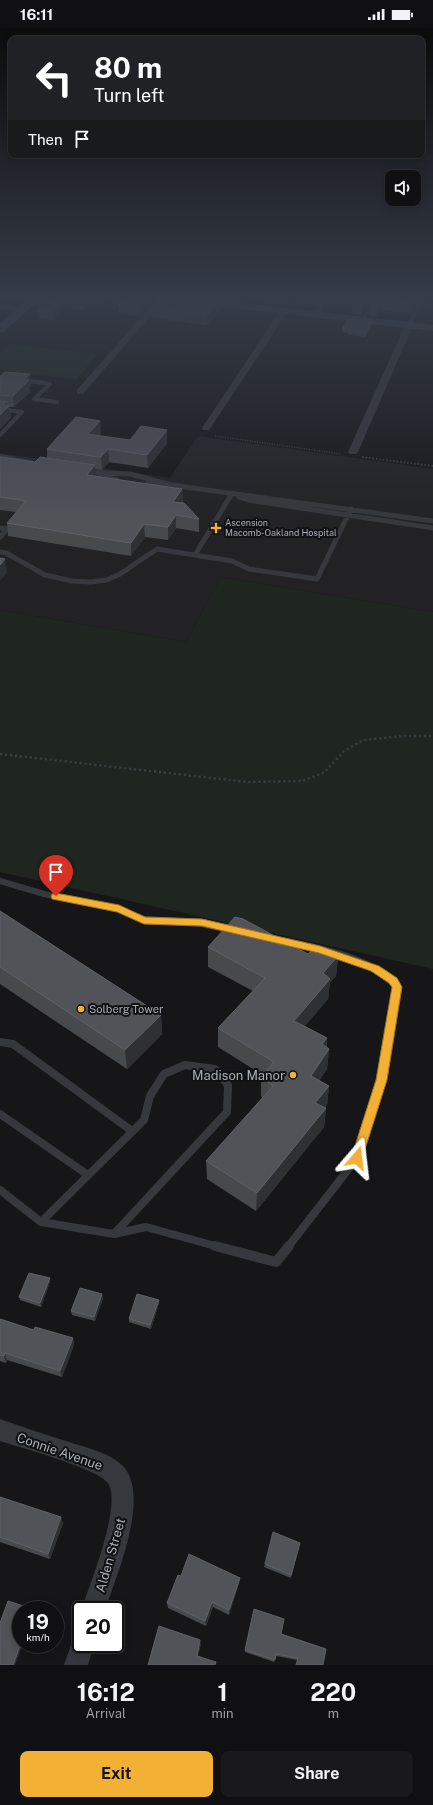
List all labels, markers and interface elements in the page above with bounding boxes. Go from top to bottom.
text: 16:11 [20,6,53,23]
text: 80 m [94,51,162,84]
icon: left [28,52,80,104]
text: Turn left [94,85,164,106]
icon: arrive [71,128,93,150]
text: Then [28,131,63,148]
map controls [385,170,421,206]
button: sound [385,170,421,206]
place label: Ascension Macomb-Oakland Hospital [225,517,337,538]
marker: Ascension Macomb-Oakland Hospital [210,522,222,534]
pin [39,855,73,896]
icon: arrive [45,861,67,883]
place label: Solberg Tower [89,1003,163,1015]
marker: Solberg Tower [76,1004,86,1014]
place label: Madison Manor [192,1068,285,1083]
marker: Madison Manor [288,1070,298,1080]
position arrow [336,1137,378,1179]
street label: Connie Avenue [15,1430,105,1473]
street label: Alden Street [93,1516,128,1594]
speed limit sign: 20 [72,1601,124,1653]
text: 19 [27,1610,49,1634]
text: km/h [26,1631,50,1643]
text: 16:12 [77,1678,135,1706]
text: 1 [217,1678,228,1706]
text: 220 [310,1678,356,1706]
text: Arrival [86,1706,126,1721]
text: min [212,1706,234,1721]
text: m [328,1706,339,1721]
button: Exit [20,1751,213,1797]
button: Share [221,1751,413,1797]

